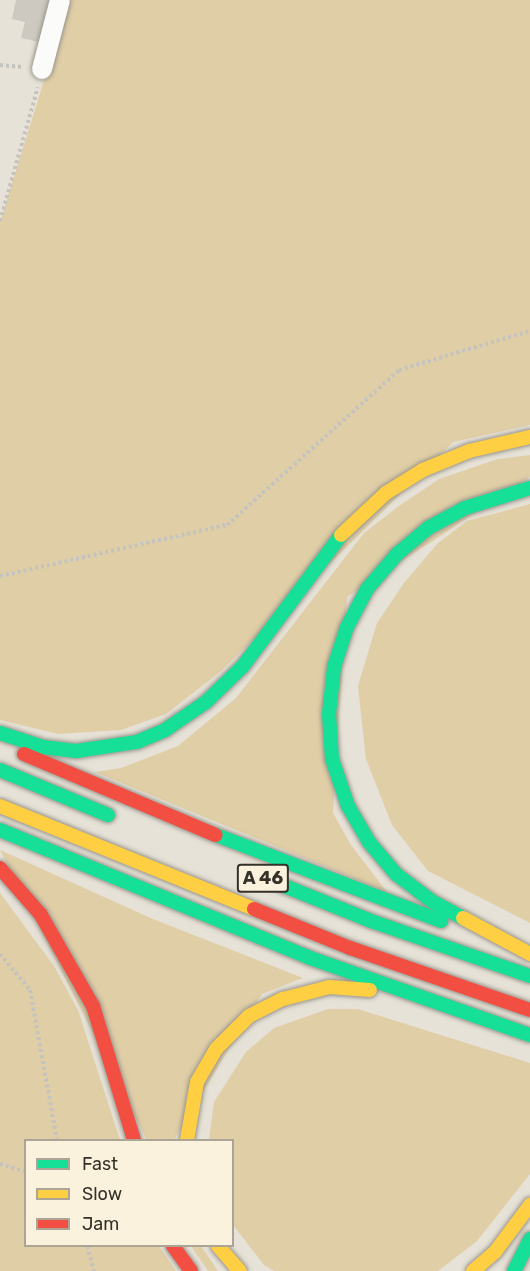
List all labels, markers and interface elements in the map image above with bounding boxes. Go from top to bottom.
road number: A 46 [236,863,290,893]
legend [24,1139,234,1247]
text: Fast [82,1153,118,1175]
text: Slow [82,1183,122,1205]
text: Jam [82,1213,119,1235]

